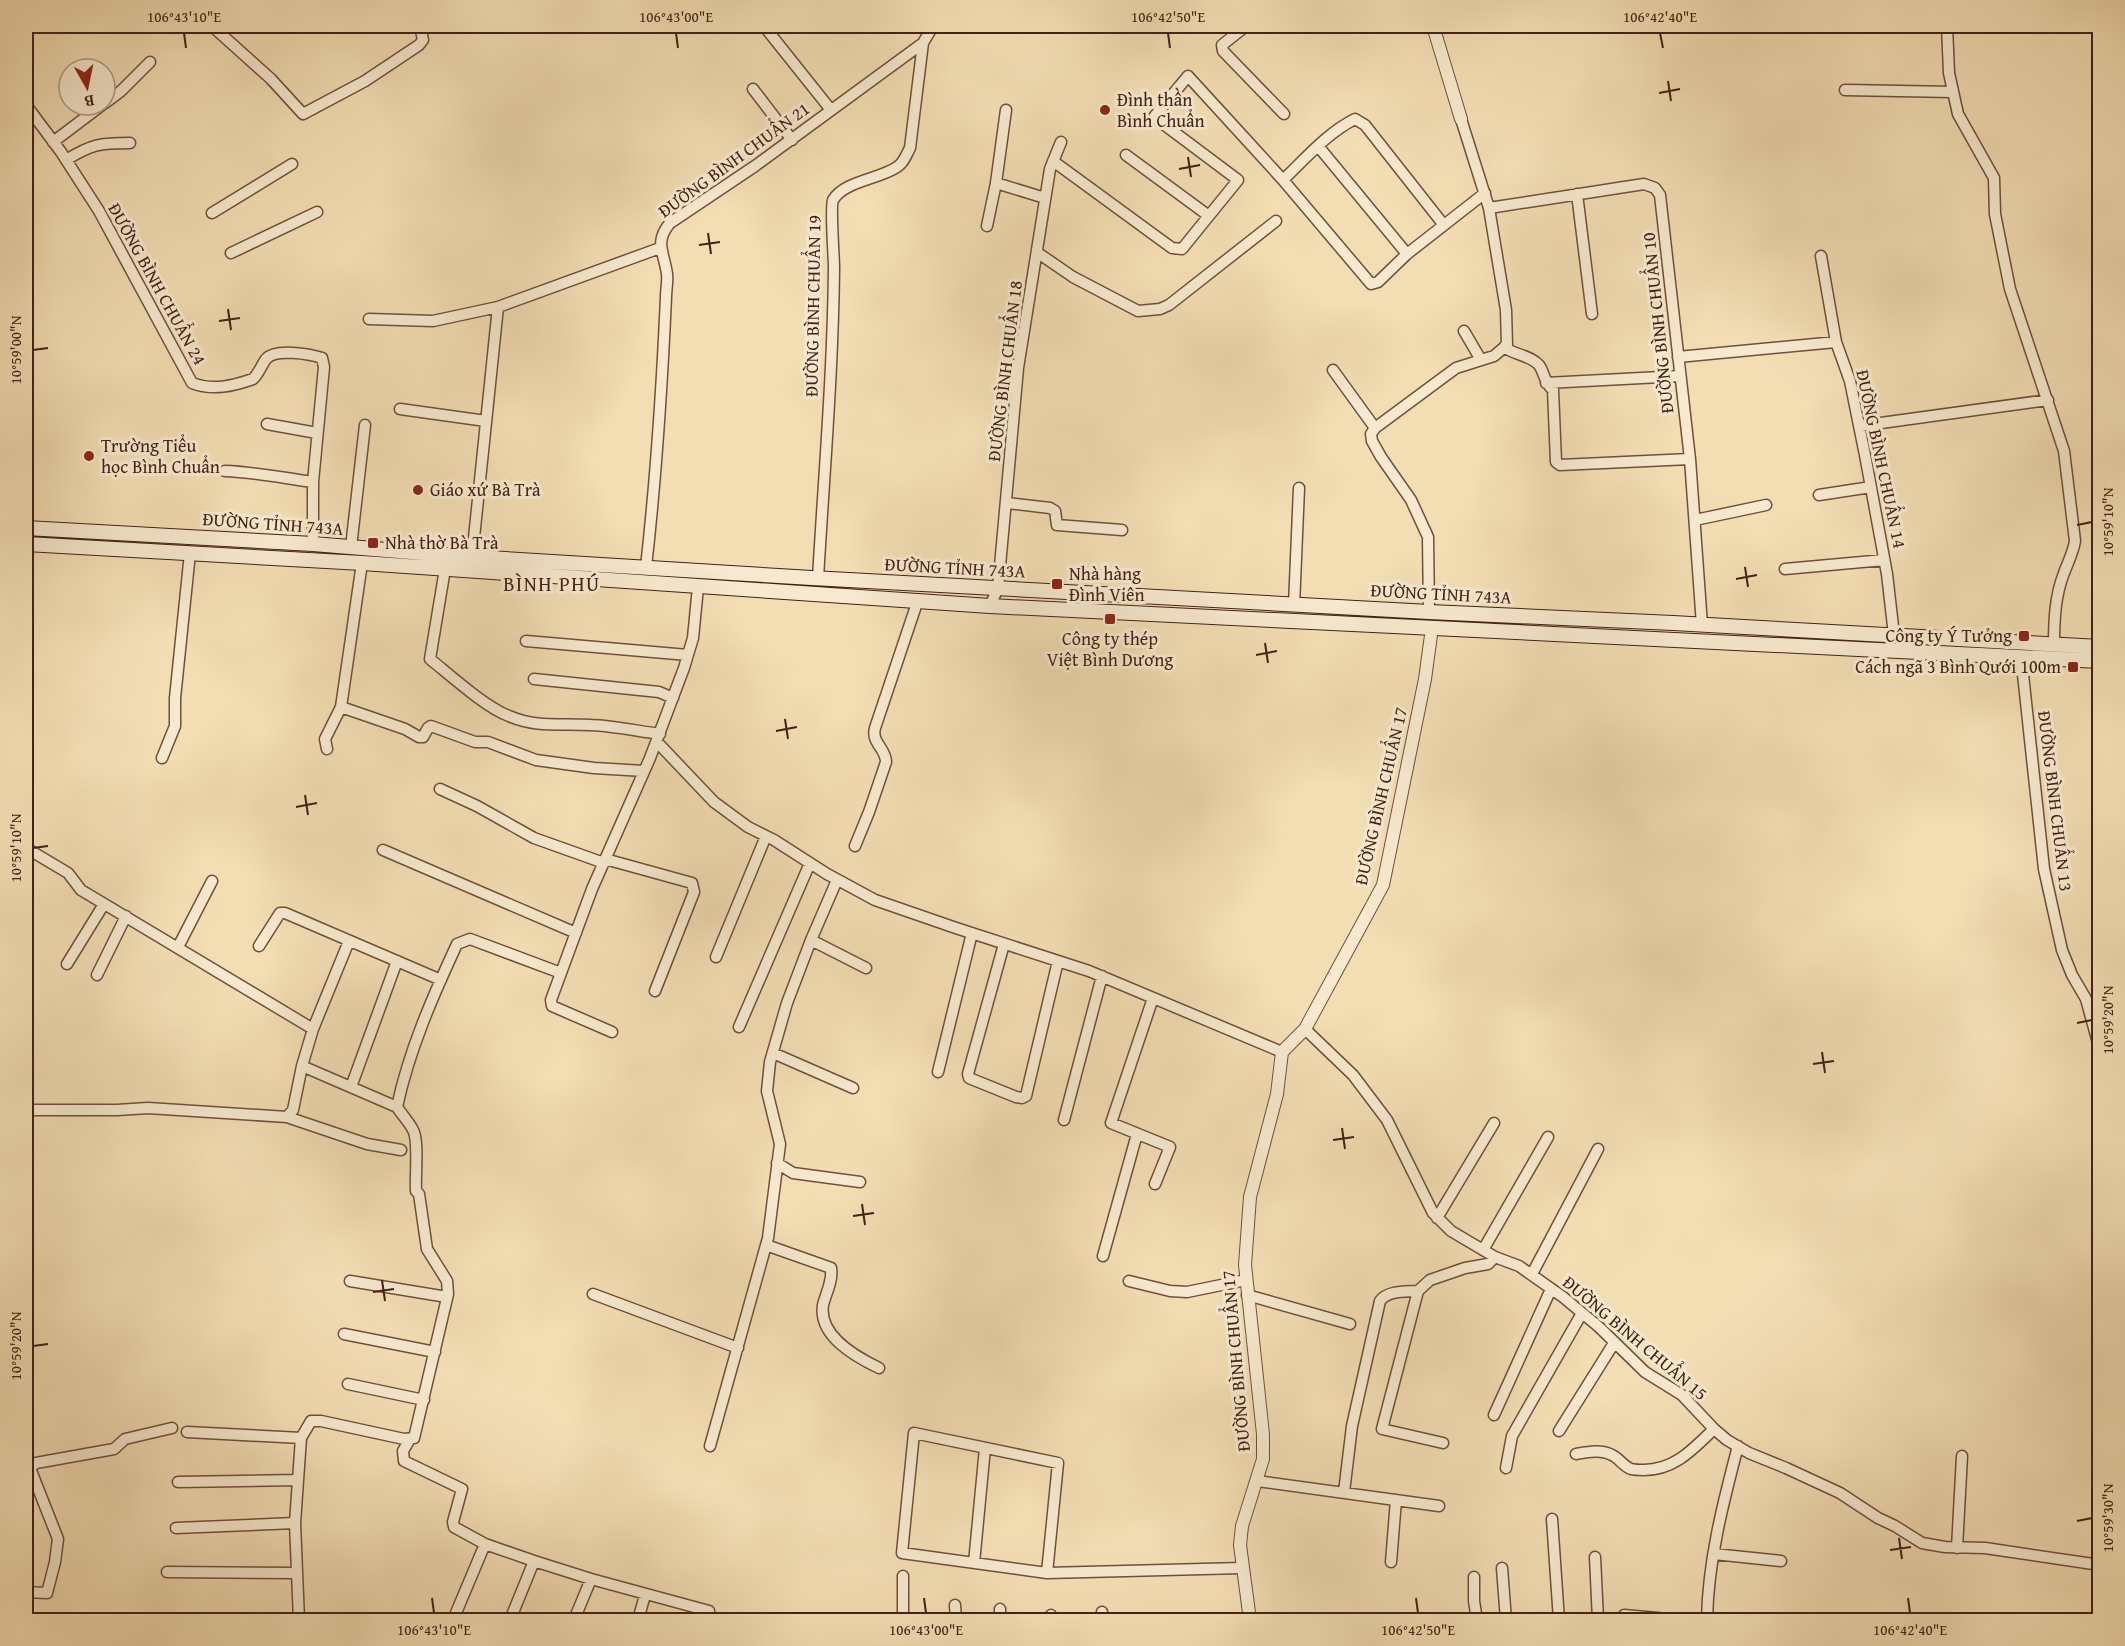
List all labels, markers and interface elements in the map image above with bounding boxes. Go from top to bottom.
text: 106°43'10"E [147,6,221,27]
text: 106°43'00"E [639,6,713,27]
text: 106°42'50"E [1131,6,1205,27]
text: 106°42'40"E [1623,6,1697,27]
north arrow [57,57,117,117]
place label: Đình thần Bình Chuẩn [1117,86,1205,134]
text: B [82,89,96,114]
street label: ĐƯỜNG BÌNH CHUẨN 21 [652,94,815,224]
marker: Đình thần Bình Chuẩn [1098,103,1112,117]
street label: ĐƯỜNG BÌNH CHUẨN 24 [102,197,214,370]
street label: ĐƯỜNG BÌNH CHUẨN 19 [796,215,828,397]
street label: ĐƯỜNG BÌNH CHUẨN 10 [1634,231,1680,415]
street label: ĐƯỜNG BÌNH CHUẨN 18 [979,279,1029,463]
text: 10°59'00"N [5,315,26,384]
street label: ĐƯỜNG BÌNH CHUẨN 14 [1849,367,1915,551]
place label: Trường Tiểu học Bình Chuẩn [101,432,220,480]
marker: Trường Tiểu học Bình Chuẩn [82,449,96,463]
place label: Giáo xứ Bà Trà [430,476,541,503]
marker: Giáo xứ Bà Trà [411,483,425,497]
text: 10°59'10"N [2097,487,2118,556]
street label: ĐƯỜNG TỈNH 743A [202,505,344,542]
place label: Nhà thờ Bà Trà [385,529,499,556]
marker: Nhà thờ Bà Trà [366,536,380,550]
street label: ĐƯỜNG TỈNH 743A [884,550,1026,585]
place label: Nhà hàng Đình Viên [1069,560,1145,608]
district label: BÌNH PHÚ [503,569,601,598]
street label: ĐƯỜNG TỈNH 743A [1370,576,1512,611]
marker: Nhà hàng Đình Viên [1050,577,1064,591]
marker: Công ty thép Việt Bình Dương [1103,612,1117,626]
place label: Công ty Ý Tưởng [1885,622,2012,649]
place label: Công ty thép Việt Bình Dương [1047,625,1173,673]
marker: Công ty Ý Tưởng [2017,629,2031,643]
place label: Cách ngã 3 Bình Qưới 100m [1855,653,2061,680]
marker: Cách ngã 3 Bình Qưới 100m [2066,660,2080,674]
street label: ĐƯỜNG BÌNH CHUẨN 17 [1346,704,1414,888]
street label: ĐƯỜNG BÌNH CHUẨN 13 [2031,709,2081,893]
text: 10°59'10"N [5,813,26,882]
text: 10°59'20"N [2097,985,2118,1054]
street label: ĐƯỜNG BÌNH CHUẨN 15 [1557,1268,1714,1406]
street label: ĐƯỜNG BÌNH CHUẨN 17 [1213,1269,1257,1453]
text: 10°59'20"N [5,1311,26,1380]
text: 10°59'30"N [2097,1483,2118,1552]
text: 106°43'10"E [397,1619,471,1640]
text: 106°43'00"E [889,1619,963,1640]
text: 106°42'50"E [1381,1619,1455,1640]
text: 106°42'40"E [1873,1619,1947,1640]

